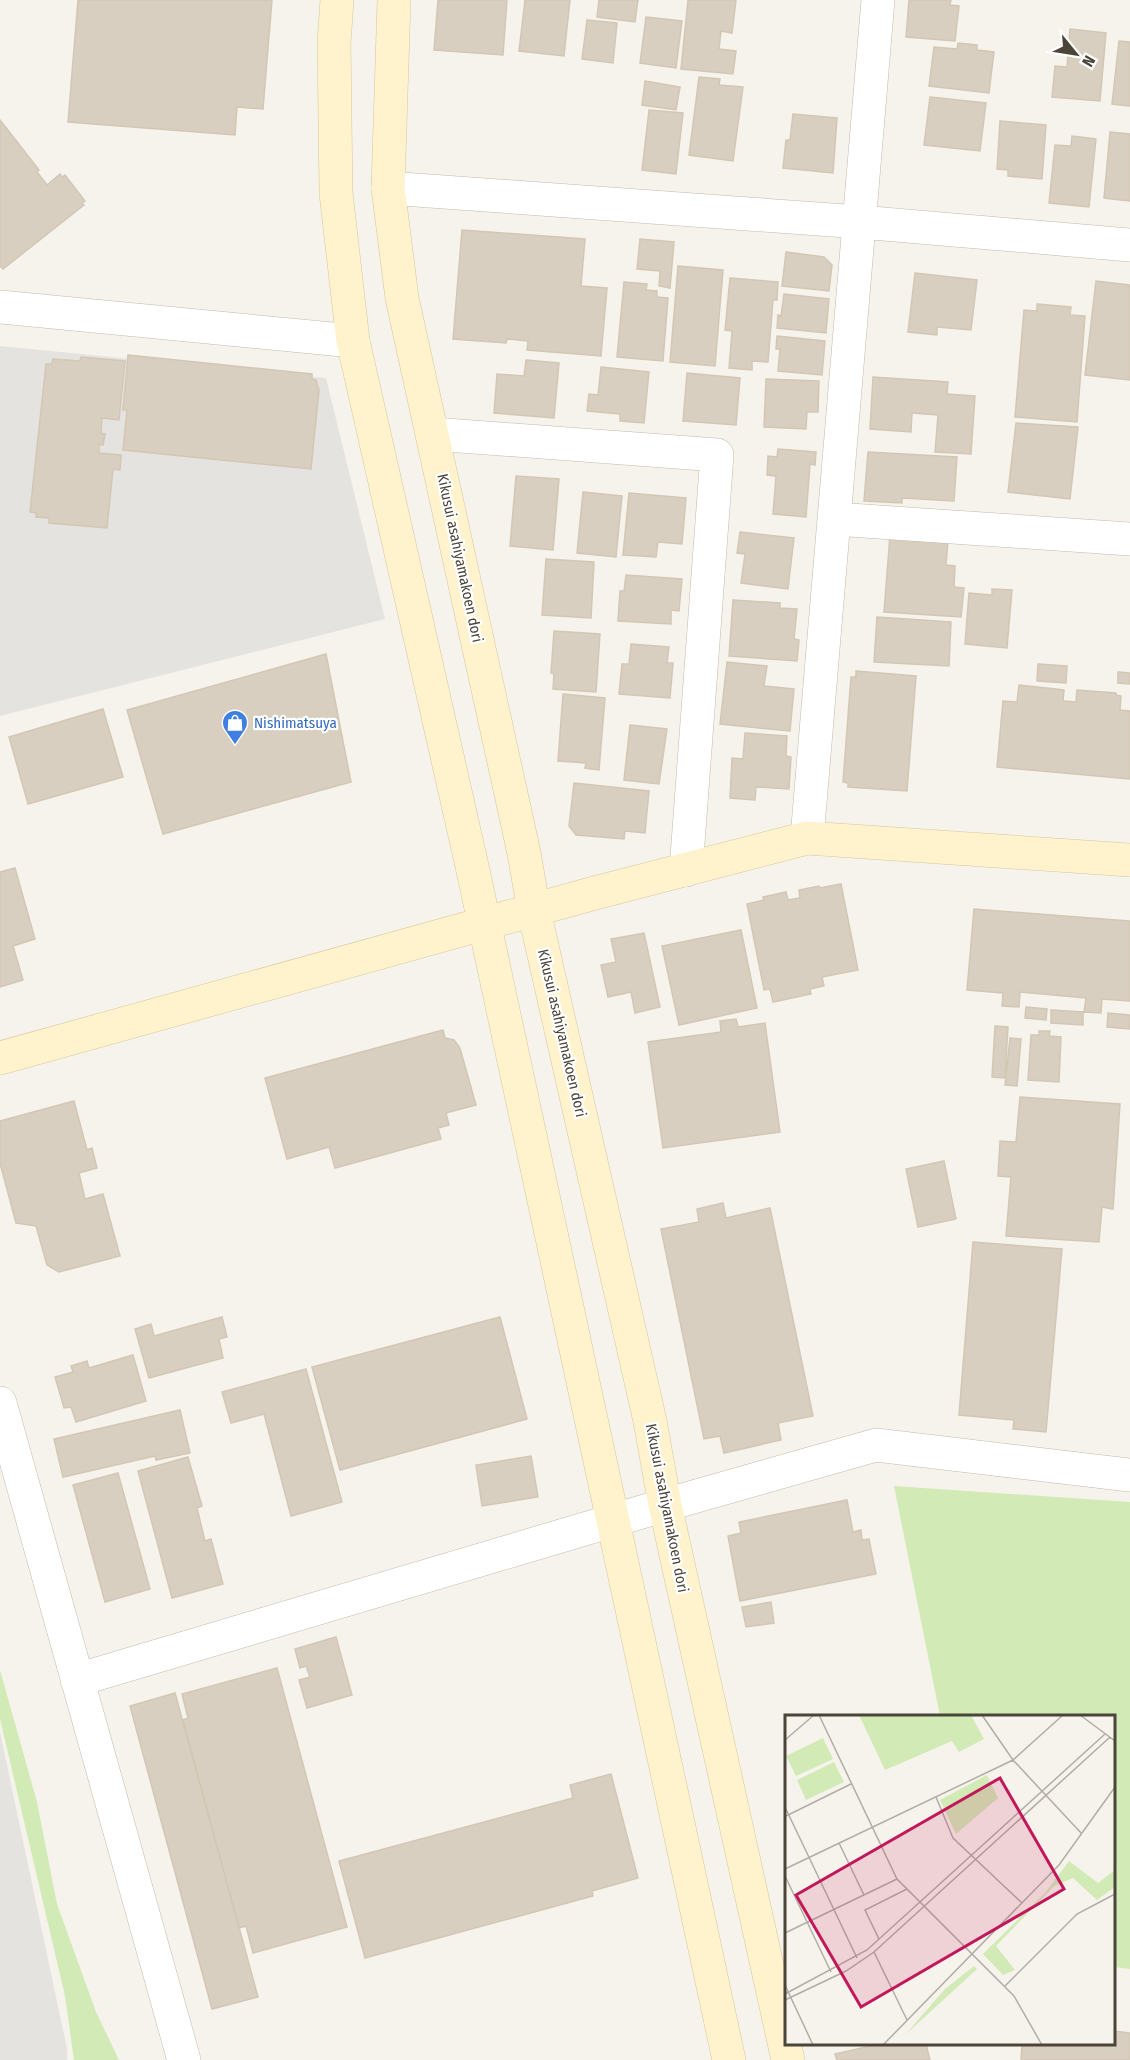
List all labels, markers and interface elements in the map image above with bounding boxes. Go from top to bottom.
north arrow [1046,24,1106,84]
text: N [1078,52,1099,70]
street label: Kikusui asahiyamakoen dori [433,472,487,644]
shop icon: Nishimatsuya [220,708,250,746]
place label: Nishimatsuya [254,714,337,732]
street label: Kikusui asahiyamakoen dori [534,947,590,1119]
street label: Kikusui asahiyamakoen dori [642,1422,692,1594]
inset map [785,1715,1115,2045]

